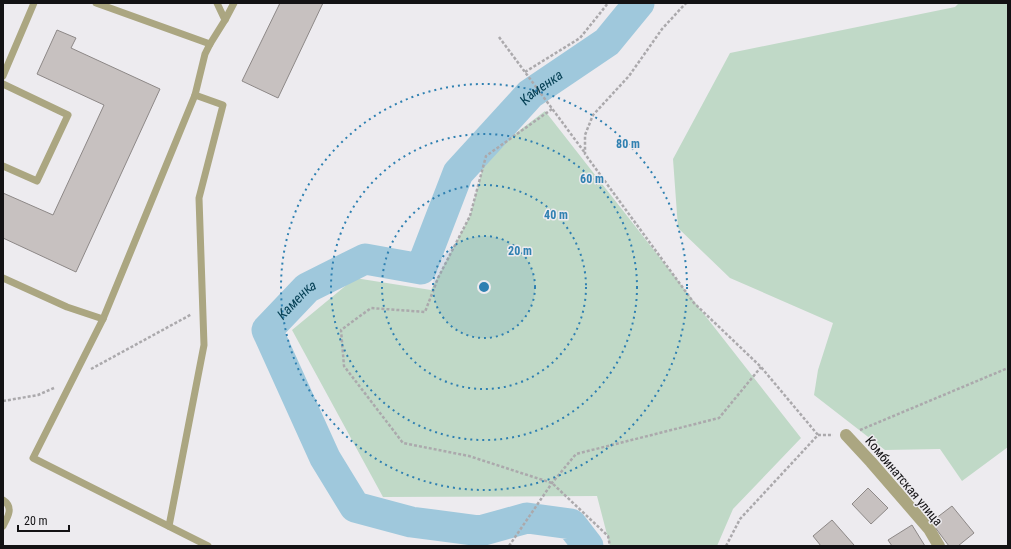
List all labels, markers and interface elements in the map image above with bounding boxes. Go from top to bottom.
water label: Каменка [516,66,566,108]
text: 80 m [616,137,640,151]
text: 60 m [580,172,604,186]
text: 40 m [544,208,568,222]
text: 20 m [508,244,532,258]
water label: Каменка [274,277,319,323]
centre of rings [477,280,491,294]
street label: Комбинатская улица [862,433,946,529]
scale bar [18,507,69,533]
text: 20 m [24,514,48,528]

